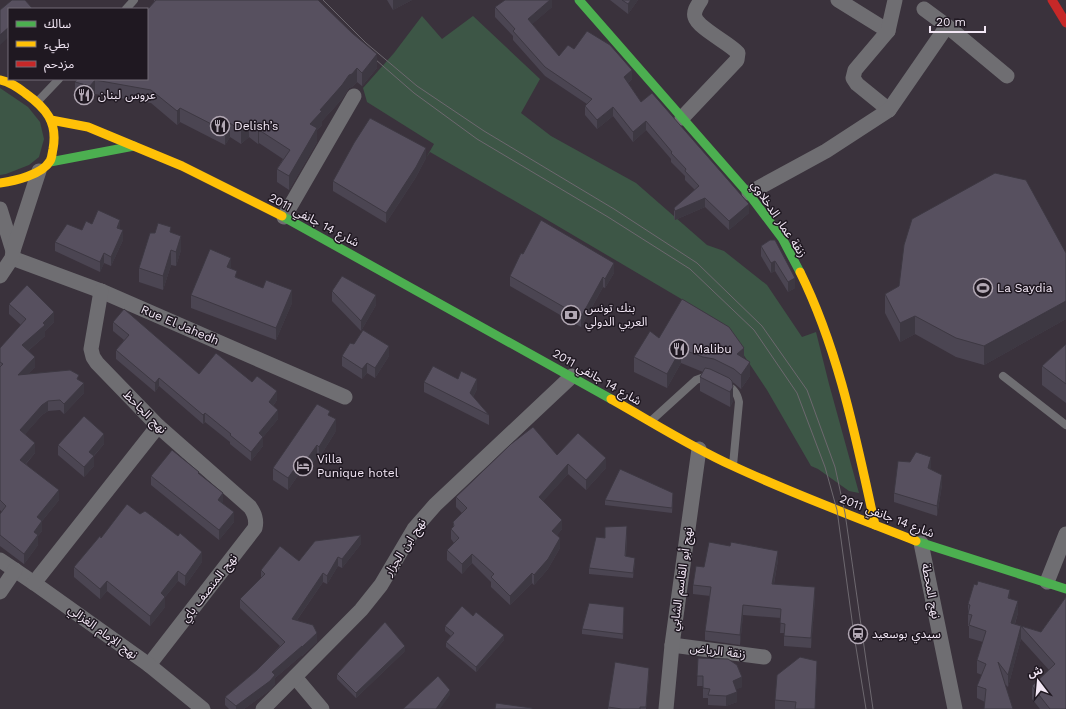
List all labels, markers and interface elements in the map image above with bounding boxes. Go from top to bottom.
legend [8,8,148,80]
scale bar [930,8,985,34]
text: 20 m [936,15,966,29]
text: سالك [44,17,71,31]
text: بطيء [44,37,70,54]
text: مزدحم [44,57,74,73]
restaurant icon: عروس لبنان [73,84,95,106]
place label: عروس لبنان [98,88,156,102]
restaurant icon: Delish’s [209,115,231,137]
place label: Delish’s [234,119,278,133]
street label: زنقة عمار الدخلاوي [746,178,810,261]
street label: شارع 14 جانفي 2011 [265,190,361,252]
sports icon: La Saydia [972,277,994,299]
place label: La Saydia [997,281,1053,295]
place label: بنك تونس العربي الدولي [585,301,648,332]
street label: Rue El Jahedh [139,302,221,348]
bank icon: بنك تونس العربي الدولي [560,304,582,326]
restaurant icon: Malibu [668,338,690,360]
place label: Malibu [693,342,732,356]
street label: شارع 14 جانفي 2011 [549,346,644,410]
street label: نهج الجاحظ [119,387,170,438]
place label: Villa Punique hotel [317,452,399,480]
hotel icon: Villa Punique hotel [292,455,314,477]
street label: شارع 14 جانفي 2011 [837,492,936,543]
street label: نهج ابن الجزار [381,516,430,580]
street label: نهج أبو القاسم الشابي [666,526,698,632]
street label: نهج المنصف باي [178,551,242,627]
street label: نهج المحطة [917,562,943,620]
street label: نهج الإمام الغزالي [64,602,140,664]
station icon: سيدي بوسعيد [847,623,869,645]
place label: سيدي بوسعيد [872,627,941,644]
street label: زنقة الرياض [689,641,747,661]
north arrow [1018,661,1058,701]
text: ش [1026,664,1044,680]

